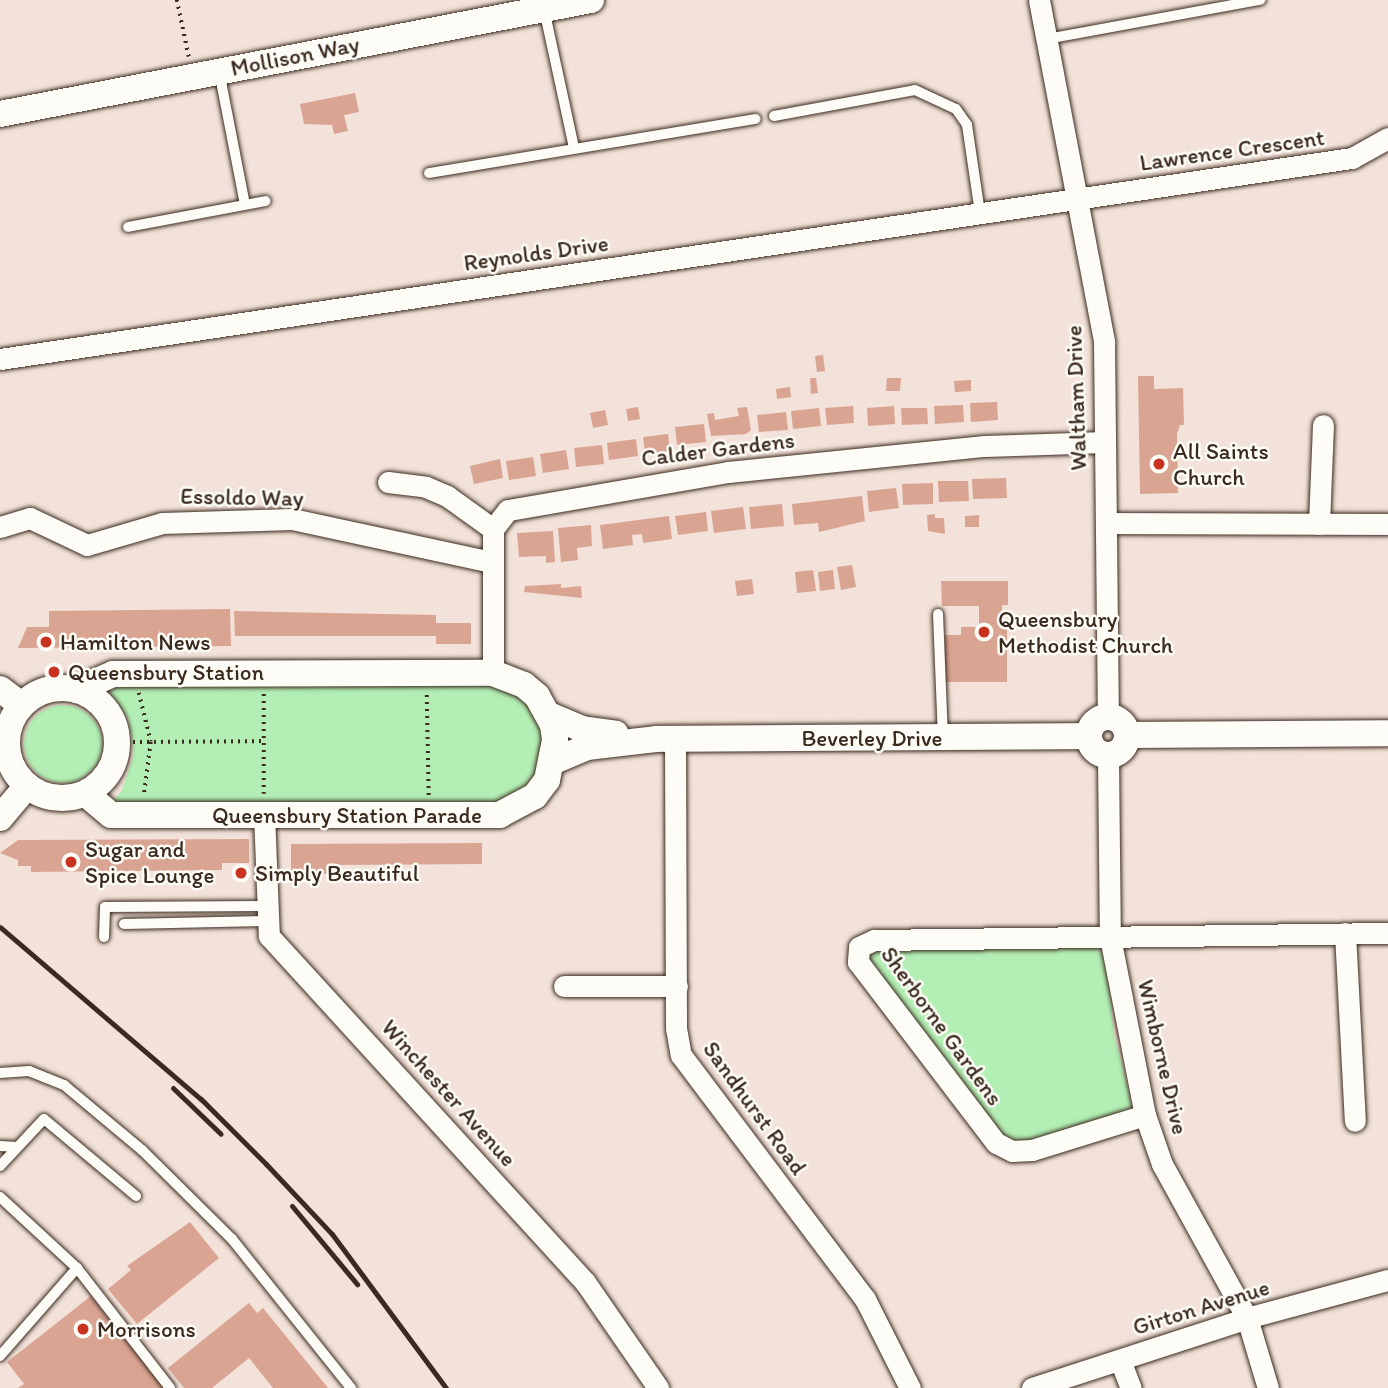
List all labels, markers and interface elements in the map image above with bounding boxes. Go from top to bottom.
street label: Mollison Way [228,30,362,82]
street label: Lawrence Crescent [1137,123,1327,177]
street label: Reynolds Drive [462,229,610,277]
street label: Waltham Drive [1060,325,1092,471]
street label: Calder Gardens [640,426,796,472]
place label: All Saints Church [1173,437,1269,491]
marker: All Saints Church [1151,456,1167,472]
street label: Essoldo Way [181,482,303,512]
place label: Queensbury Methodist Church [998,605,1173,659]
marker: Queensbury Methodist Church [976,624,992,640]
place label: Hamilton News [60,628,211,656]
marker: Hamilton News [38,634,54,650]
place label: Queensbury Station [68,658,265,686]
marker: Queensbury Station [46,664,62,680]
street label: Beverley Drive [801,724,943,752]
street label: Queensbury Station Parade [212,801,482,829]
place label: Sugar and Spice Lounge [85,835,214,889]
marker: Sugar and Spice Lounge [63,854,79,870]
place label: Simply Beautiful [255,859,419,887]
marker: Simply Beautiful [233,865,249,881]
street label: Sherborne Gardens [875,941,1009,1111]
street label: Wimborne Drive [1132,977,1194,1137]
street label: Winchester Avenue [376,1014,522,1172]
street label: Sandhurst Road [697,1036,813,1180]
street label: Girton Avenue [1129,1273,1273,1341]
place label: Morrisons [97,1315,196,1343]
marker: Morrisons [75,1321,91,1337]

